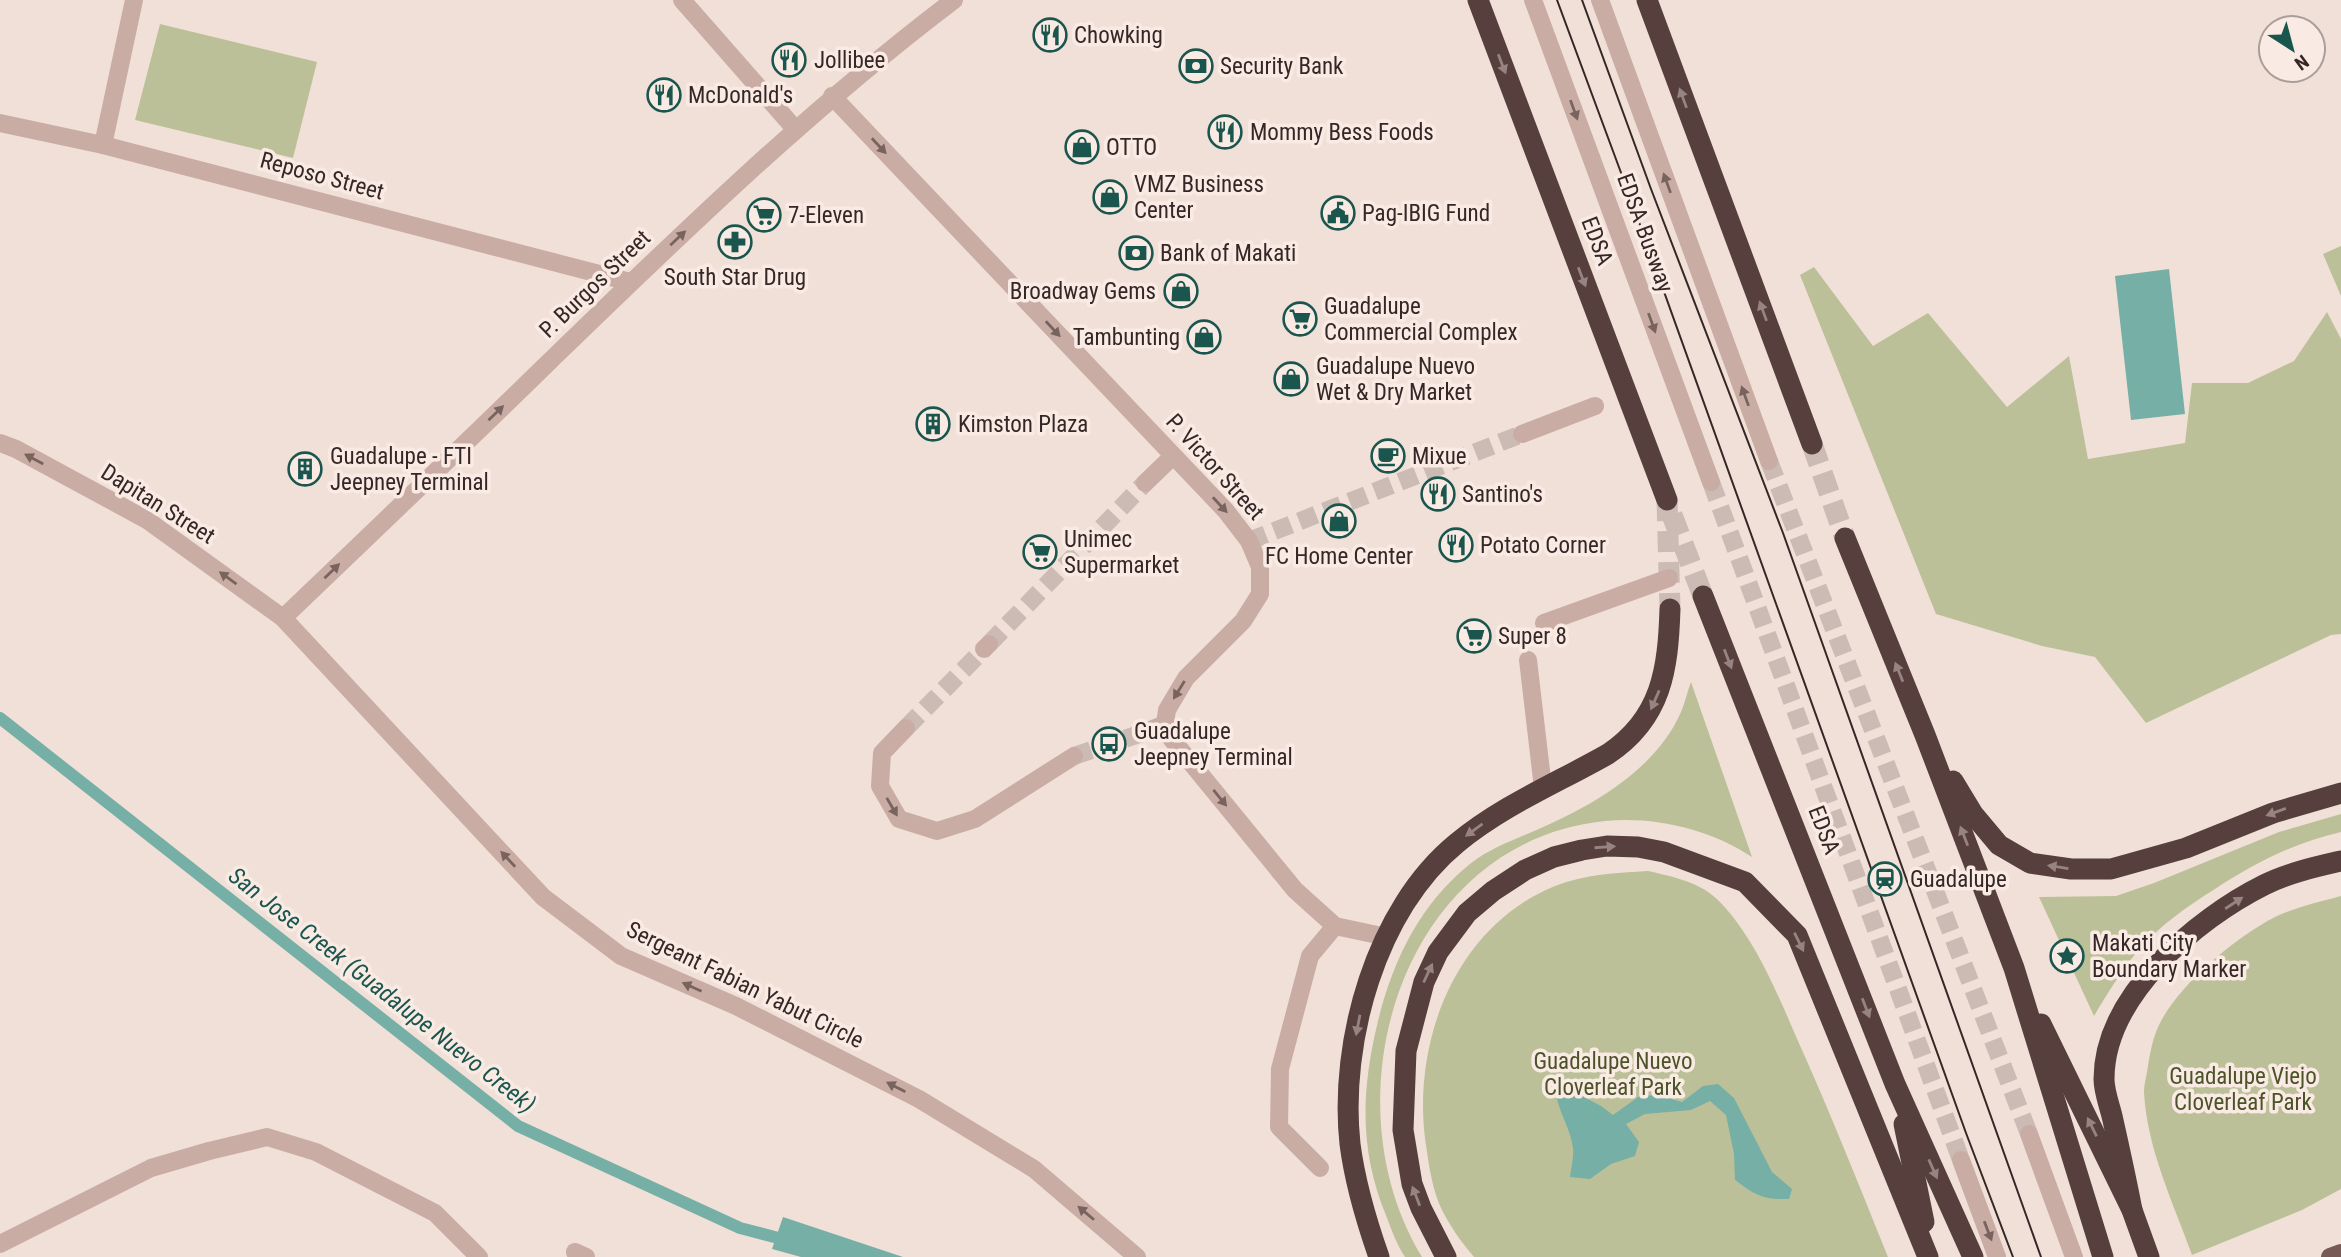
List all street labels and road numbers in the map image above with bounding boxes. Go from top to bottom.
street label: Reposo Street [257,147,387,205]
street label: EDSA Busway [1611,170,1679,297]
street label: EDSA [1575,213,1619,269]
street label: P. Burgos Street [534,224,656,344]
street label: P. Victor Street [1160,408,1270,526]
street label: Dapitan Street [96,458,220,550]
street label: EDSA [1802,802,1846,858]
street label: Sergeant Fabian Yabut Circle [622,916,868,1054]

